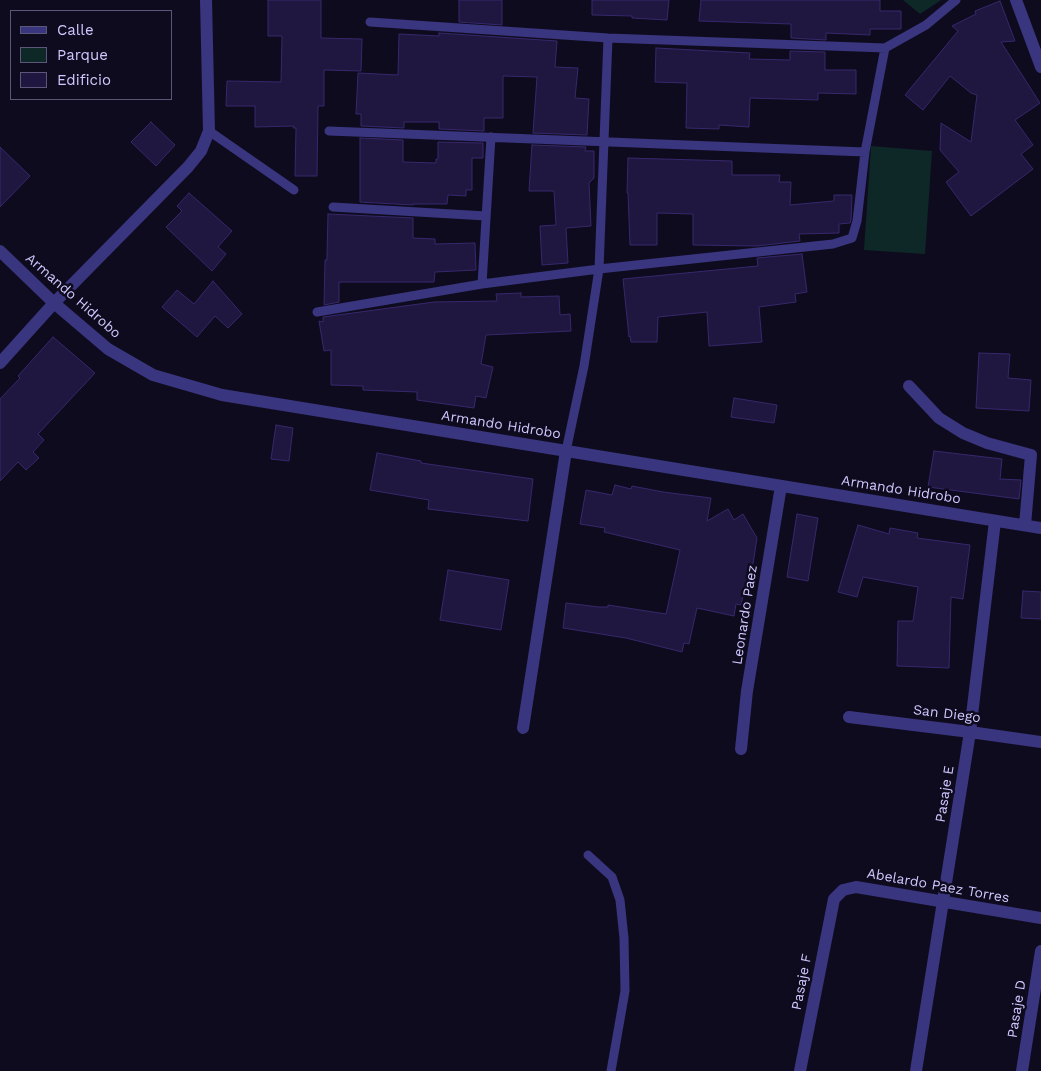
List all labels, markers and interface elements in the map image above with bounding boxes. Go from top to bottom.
legend [10,10,172,100]
text: Calle [57,21,94,39]
text: Parque [57,46,108,64]
text: Edificio [57,71,111,89]
street label: Armando Hidrobo [22,250,124,342]
street label: Armando Hidrobo [440,407,562,443]
street label: Armando Hidrobo [840,472,962,508]
street label: Leonardo Paez [729,564,761,666]
street label: San Diego [912,702,982,726]
street label: Pasaje E [932,764,958,824]
street label: Abelardo Paez Torres [865,865,1011,907]
street label: Pasaje F [788,952,816,1012]
street label: Pasaje D [1004,979,1030,1039]

